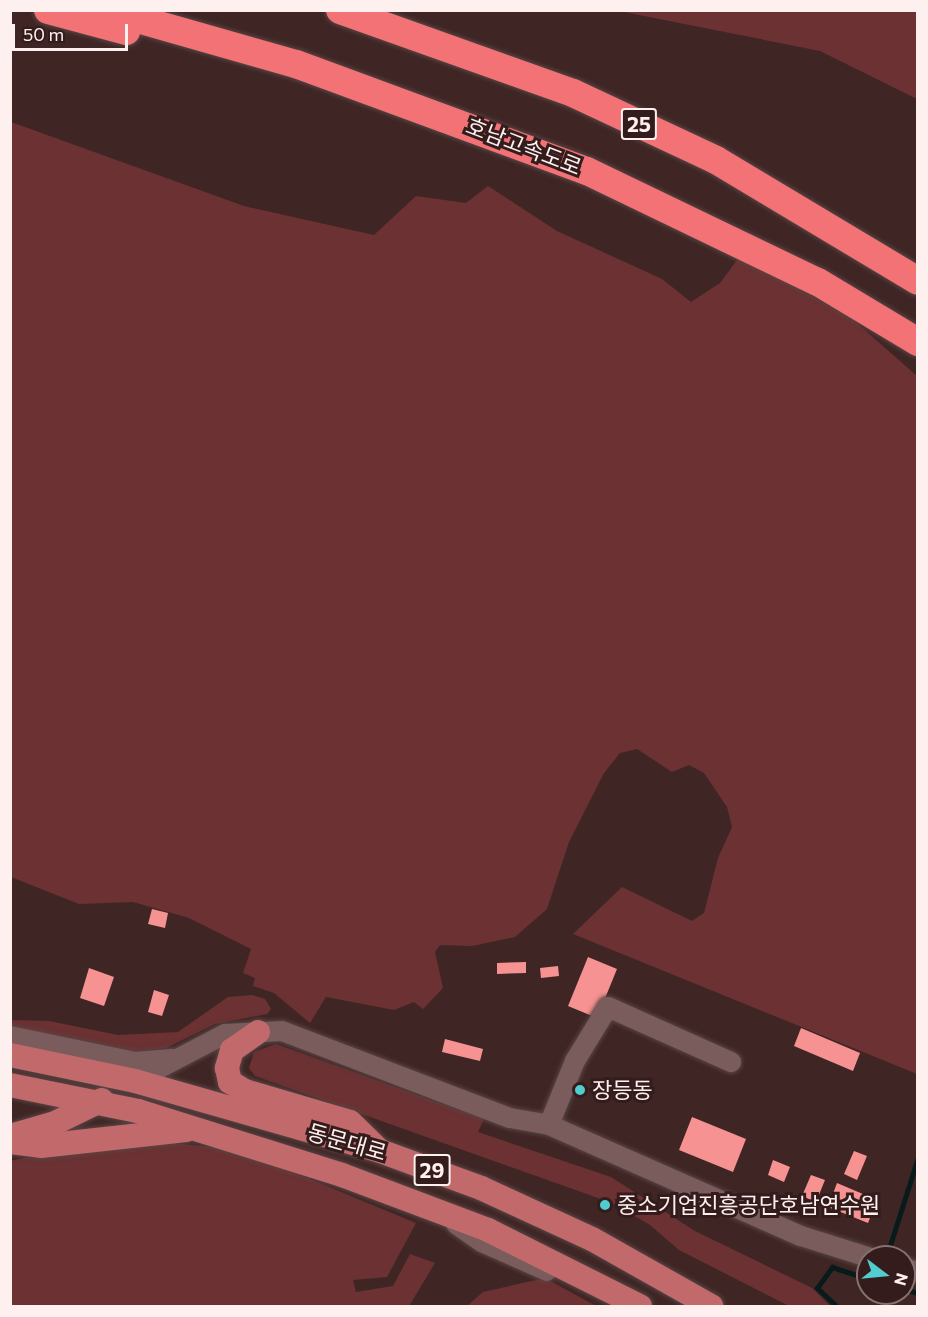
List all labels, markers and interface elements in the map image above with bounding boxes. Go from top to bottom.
scale bar [15,12,130,50]
text: 50 m [23,23,64,45]
road number: 25 [620,106,658,142]
street label: 호남고속도로 [463,112,585,180]
place label: 장등동 [592,1077,653,1103]
marker: 장등동 [573,1083,587,1097]
street label: 동문대로 [304,1118,390,1166]
road number: 29 [412,1152,452,1188]
place label: 중소기업진흥공단호남연수원 [617,1192,880,1218]
marker: 중소기업진흥공단호남연수원 [598,1198,612,1212]
north arrow [856,1245,916,1305]
text: N [891,1271,913,1288]

